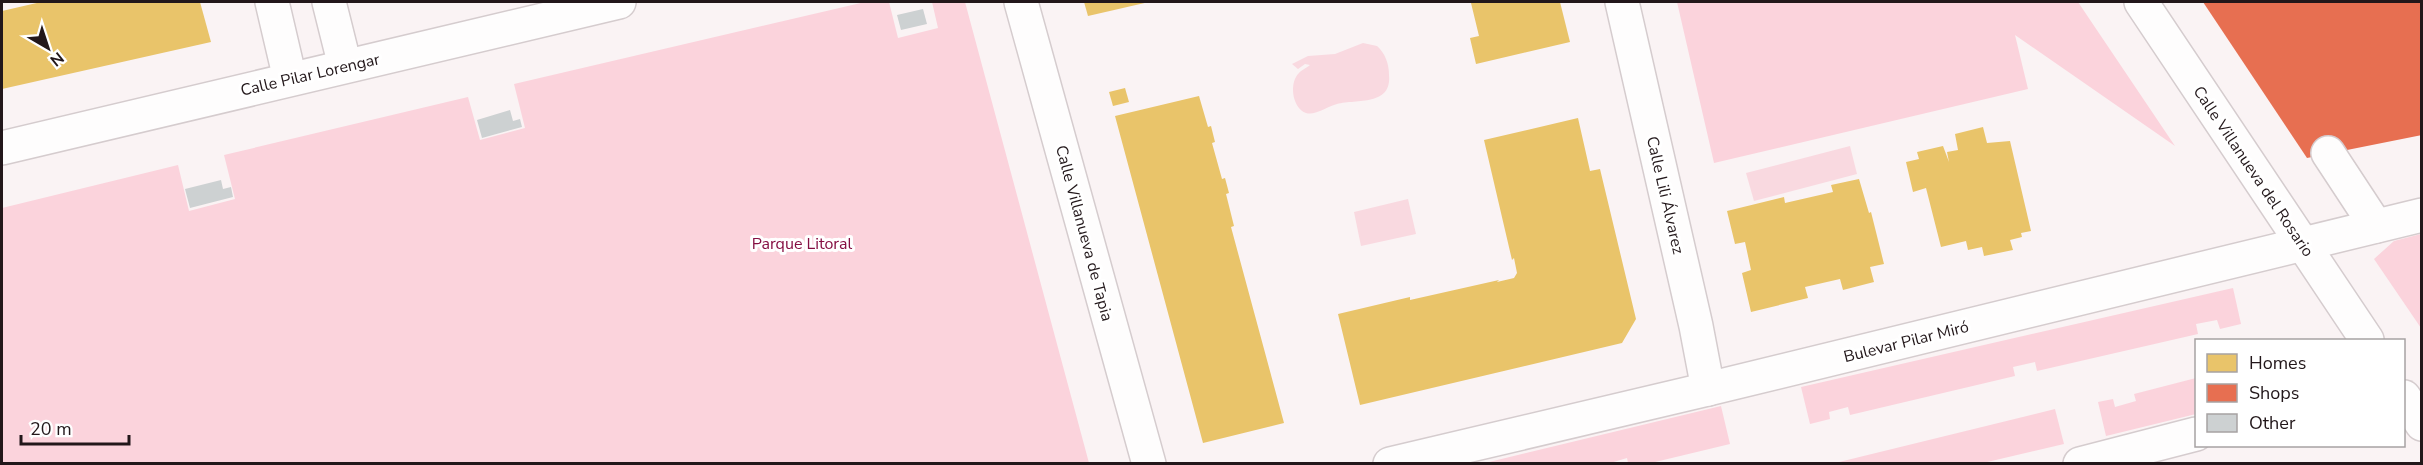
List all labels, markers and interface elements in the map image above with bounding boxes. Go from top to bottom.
north arrow [18,18,78,78]
text: N [45,47,68,71]
street label: Calle Pilar Lorengar [238,48,382,102]
street label: Calle Villanueva del Rosario [2188,82,2319,261]
street label: Calle Lili Álvarez [1641,134,1689,256]
street label: Calle Villanueva de Tapia [1050,143,1118,324]
park label: Parque Litoral [752,233,852,255]
street label: Bulevar Pilar Miró [1841,316,1971,368]
legend [2195,339,2405,447]
text: Homes [2249,351,2306,375]
text: Shops [2249,381,2299,405]
scale bar [21,408,129,446]
text: Other [2249,411,2296,435]
text: 20 m [30,417,72,441]

